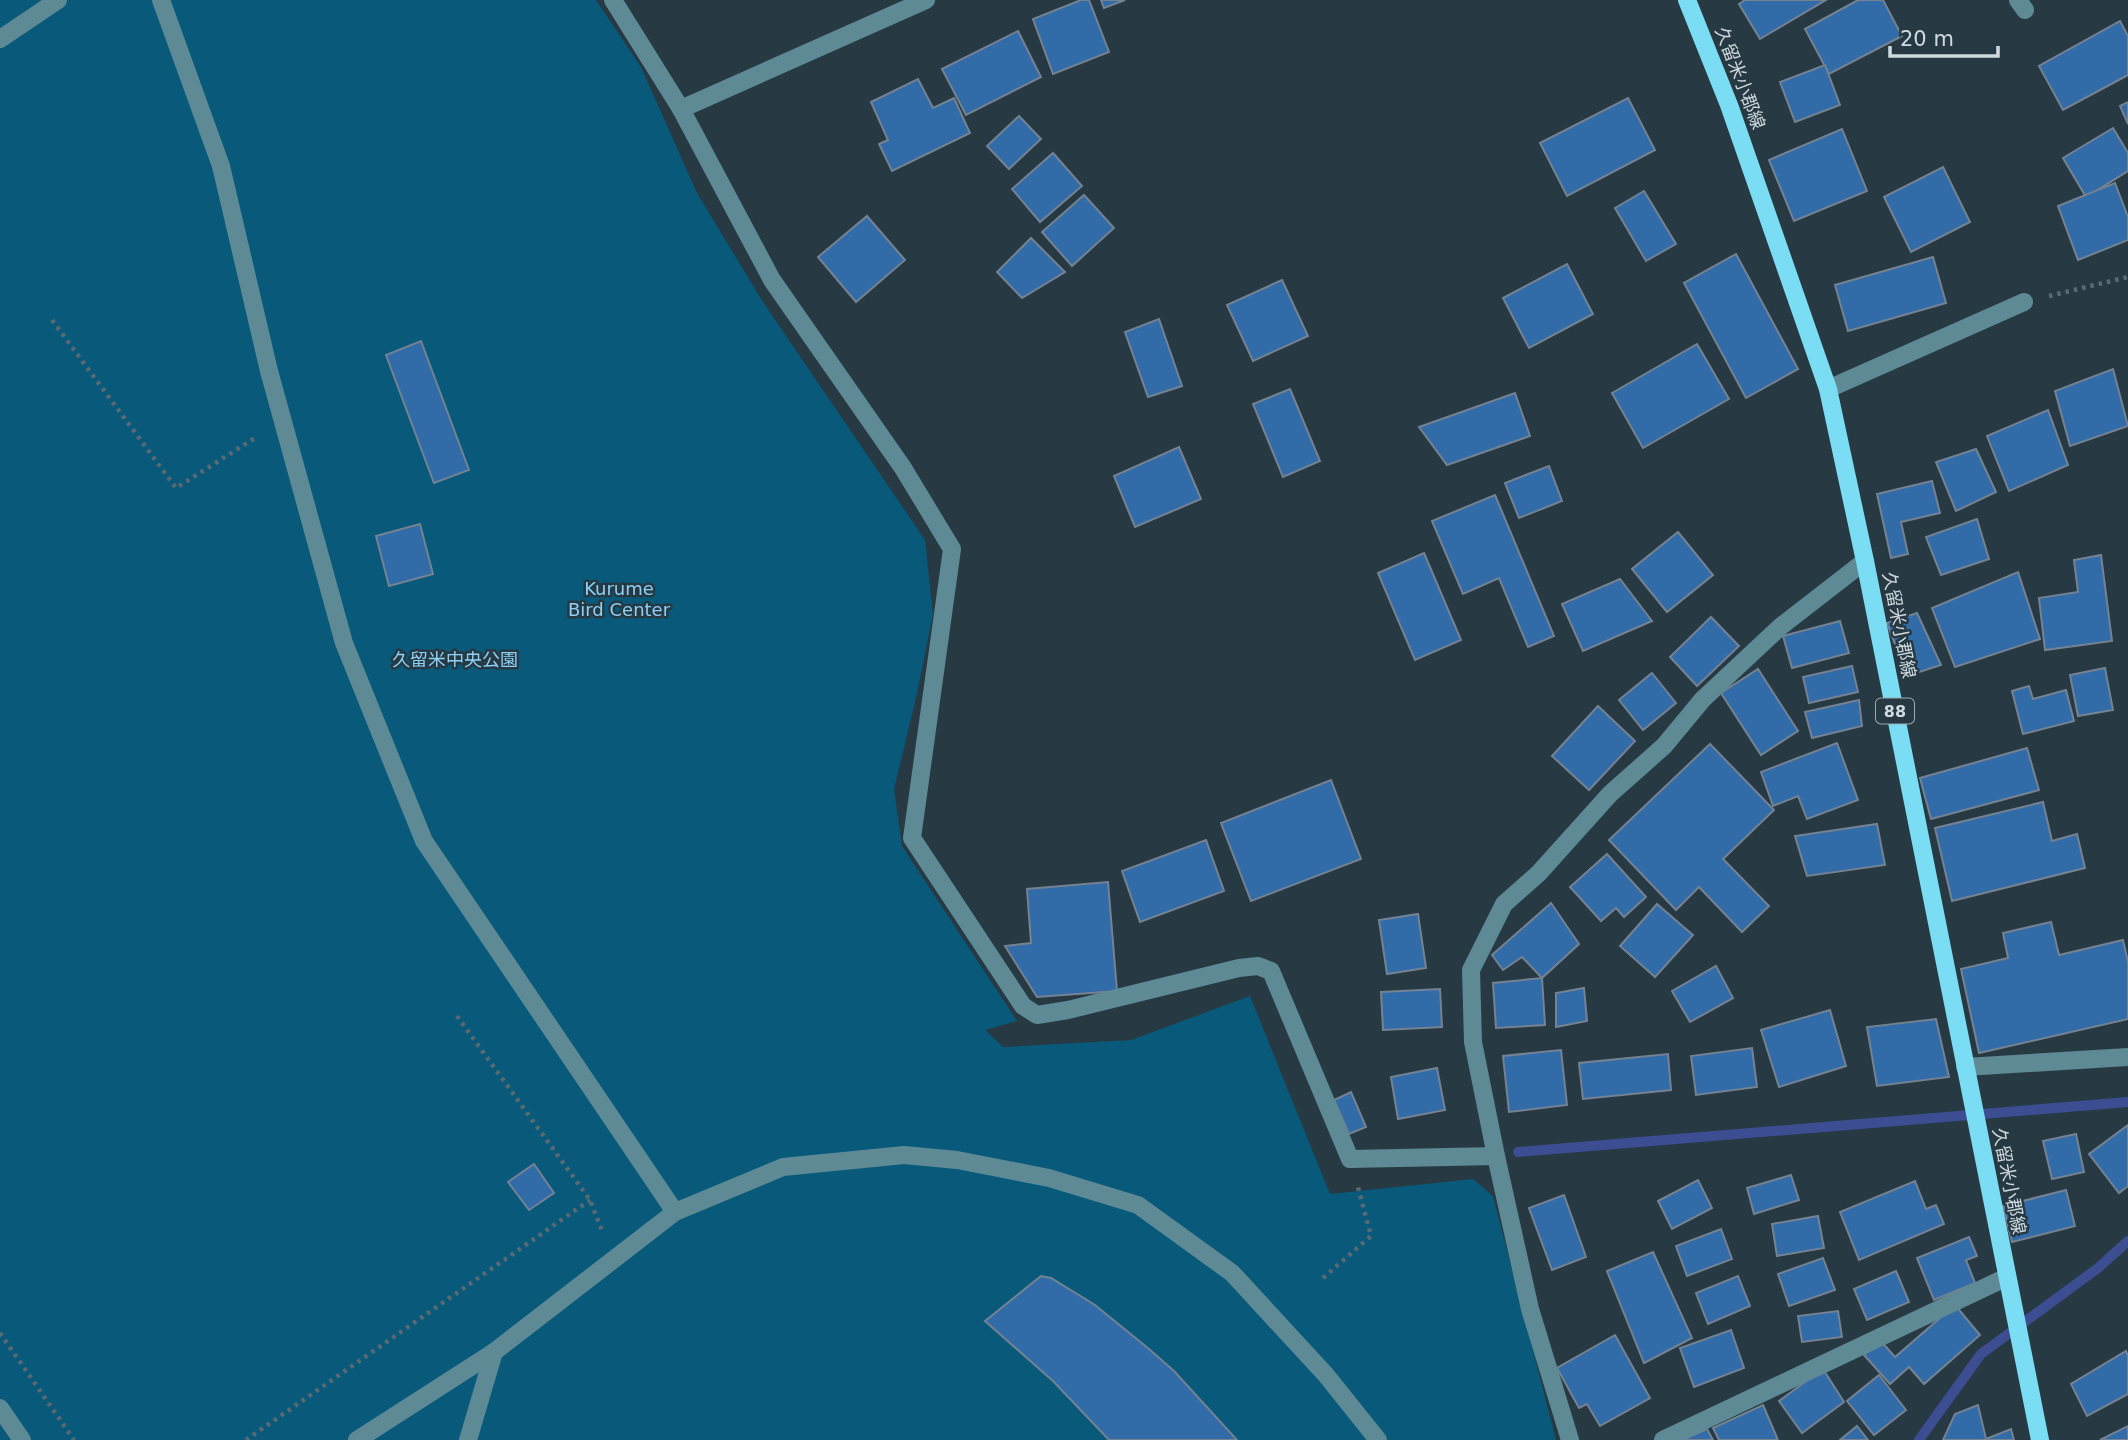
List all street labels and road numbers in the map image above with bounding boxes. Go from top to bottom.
street label: 久留米小郡線 [1711,24,1770,132]
street label: 久留米小郡線 [1879,570,1920,680]
road number: 88 [1876,698,1914,724]
street label: 久留米小郡線 [1989,1126,2030,1236]

